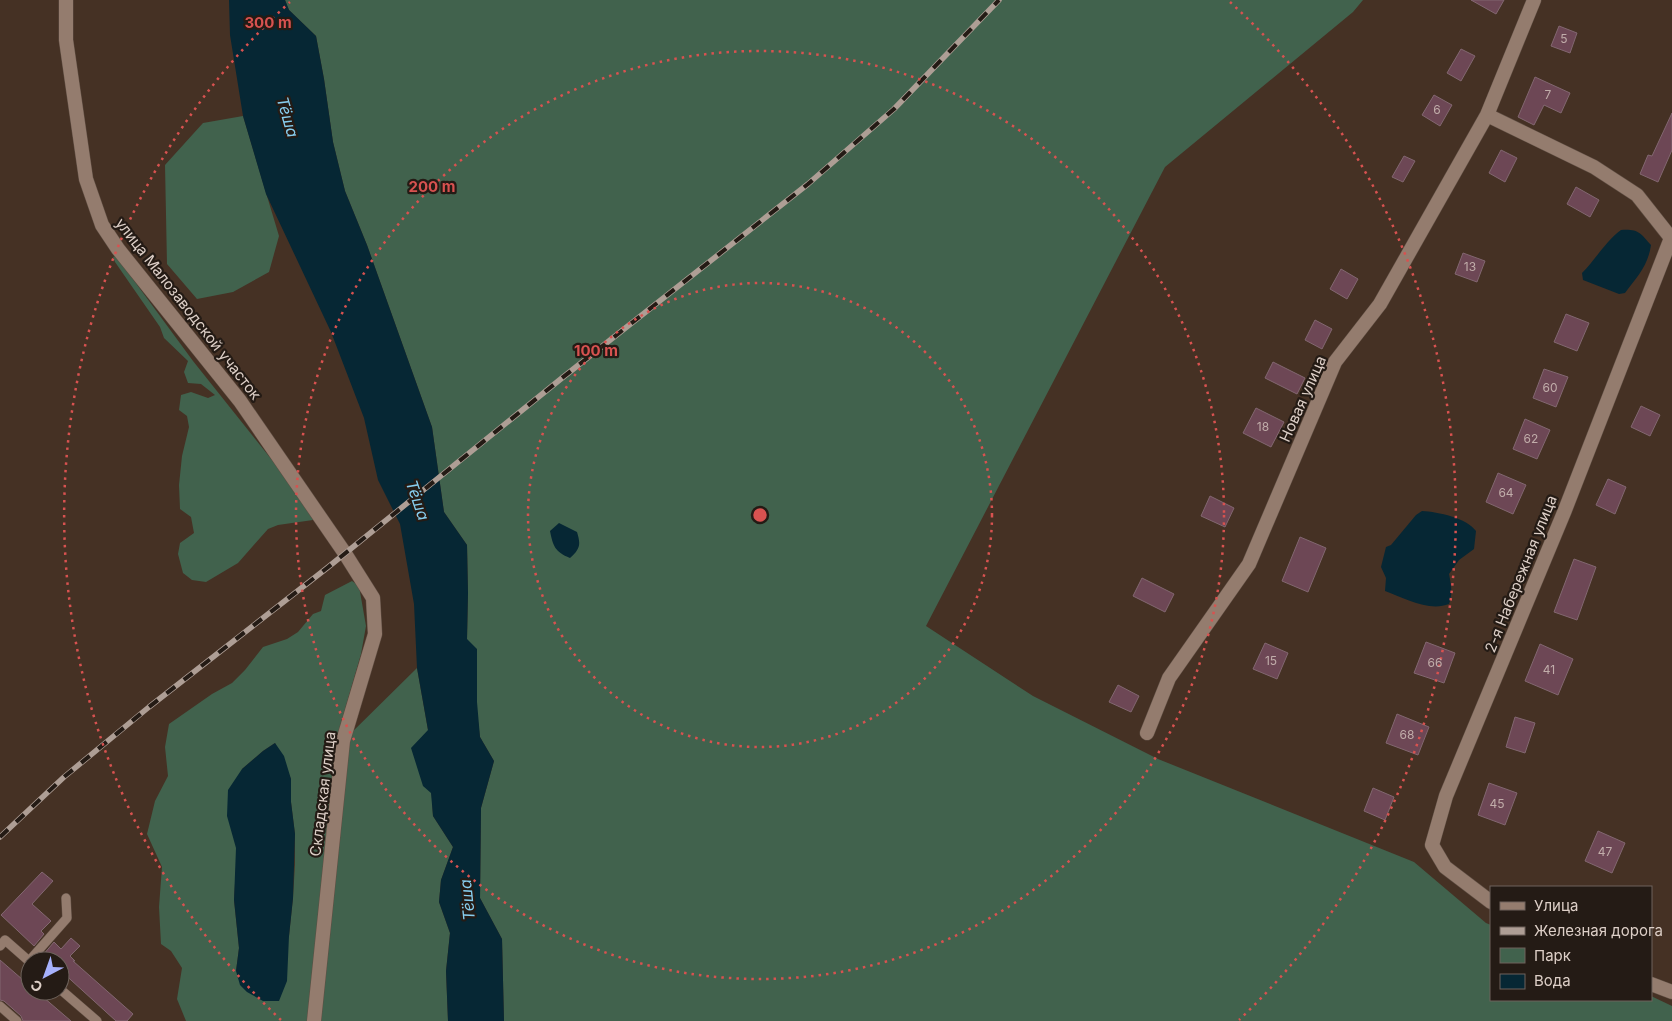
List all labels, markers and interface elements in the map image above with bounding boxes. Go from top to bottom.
text: 300 m [244,13,292,32]
house number: 5 [1560,31,1568,46]
house number: 7 [1545,87,1552,102]
water label: Тёша [273,94,303,140]
house number: 6 [1433,102,1441,117]
text: 200 m [409,177,455,196]
street label: улица Малозаводской участок [111,214,265,403]
house number: 13 [1464,259,1476,274]
text: 100 m [574,341,618,360]
street label: Новая улица [1275,353,1330,445]
house number: 60 [1542,380,1558,395]
house number: 18 [1257,419,1269,434]
house number: 62 [1524,431,1538,446]
water label: Тёша [402,477,434,523]
house number: 64 [1498,485,1514,500]
street label: 2-я Набережная улица [1480,492,1561,655]
centre of rings [751,506,769,524]
house number: 15 [1265,653,1277,668]
house number: 66 [1428,655,1442,670]
house number: 41 [1543,662,1555,677]
house number: 68 [1400,727,1414,742]
street label: Складская улица [305,730,340,858]
house number: 45 [1489,796,1505,811]
house number: 47 [1598,844,1612,859]
water label: Тёша [455,878,479,922]
legend [1490,886,1652,1001]
text: Улица [1534,896,1578,915]
text: Железная дорога [1534,921,1663,940]
text: Парк [1534,946,1571,965]
north arrow [20,951,70,1001]
text: Вода [1534,971,1571,990]
text: С [27,976,46,996]

